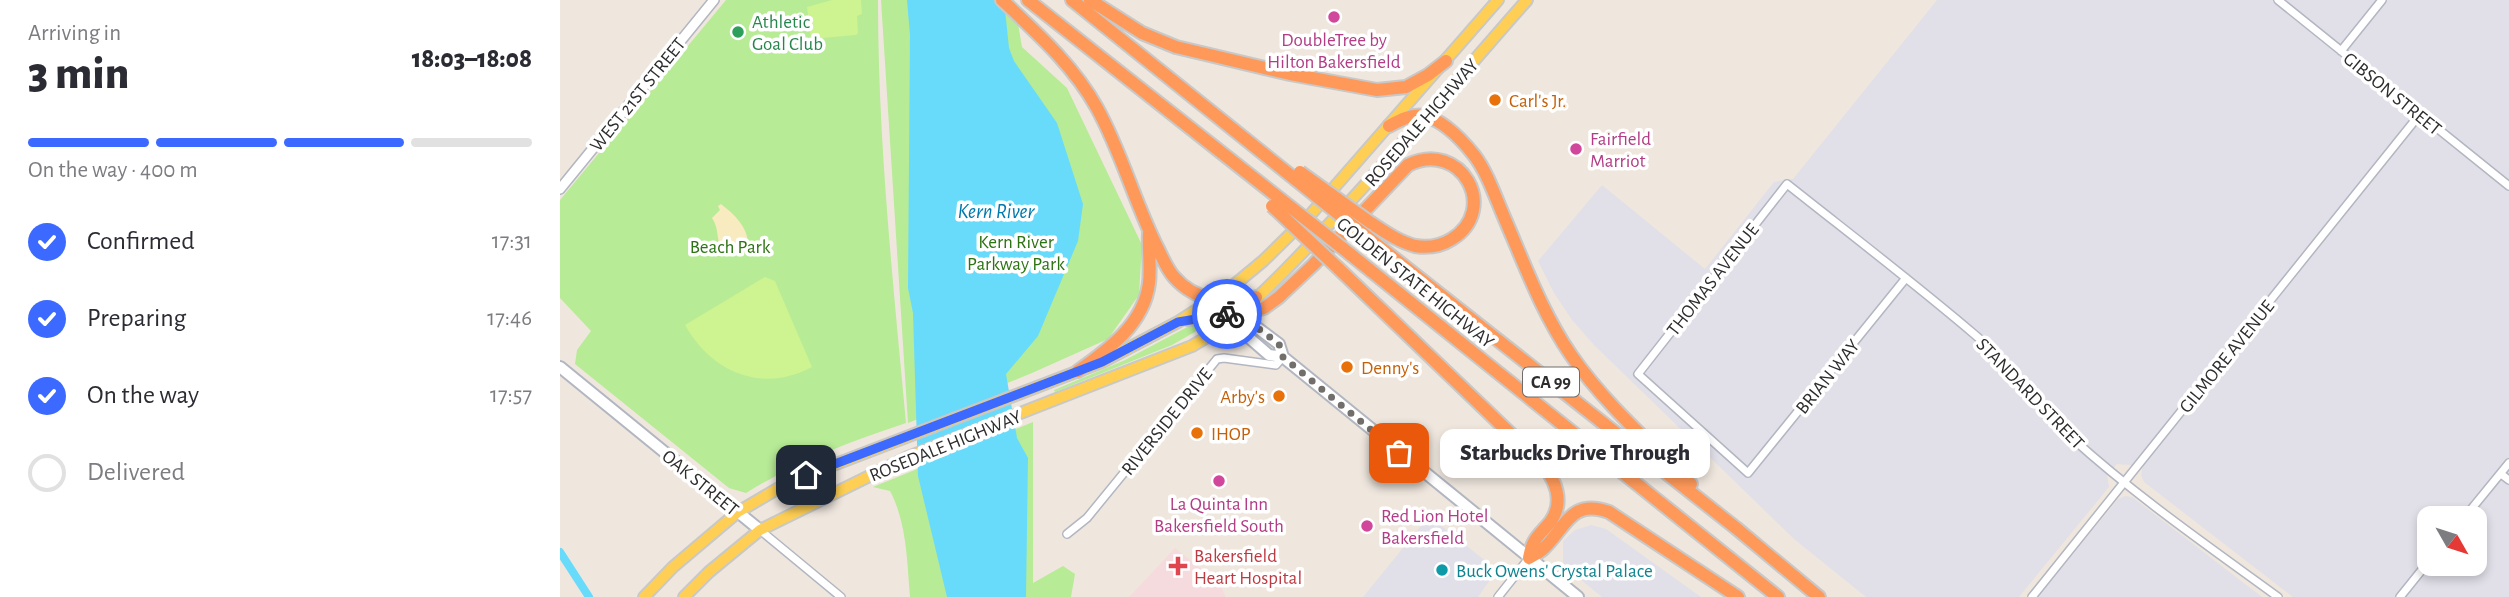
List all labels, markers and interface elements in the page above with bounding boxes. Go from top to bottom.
marker: DoubleTree by Hilton Bakersfield [1326,9,1342,25]
place label: Athletic Goal Club [752,13,823,54]
text: Arriving in [28,22,121,45]
marker: Athletic Goal Club [730,24,746,40]
place label: DoubleTree by Hilton Bakersfield [1267,31,1401,72]
street label: WEST 21ST STREET [587,35,689,155]
text: 18:03–18:08 [412,46,532,72]
street label: GIBSON STREET [2339,49,2445,139]
text: 3 min [28,51,129,97]
street label: ROSEDALE HIGHWAY [1362,56,1483,190]
marker: Carl's Jr. [1487,92,1503,108]
place label: Carl's Jr. [1509,92,1566,111]
place label: Fairfield Marriot [1590,130,1651,171]
marker: Fairfield Marriot [1568,141,1584,157]
text: On the way · 400 m [28,159,198,182]
water label: Kern River [958,201,1036,222]
street label: GOLDEN STATE HIGHWAY [1333,214,1497,352]
street label: THOMAS AVENUE [1664,220,1763,340]
icon: check [28,223,66,261]
text: Confirmed [87,228,195,254]
text: 17:31 [492,230,532,253]
park label: Kern River Parkway Park [967,233,1065,274]
park label: Beach Park [690,238,771,257]
courier [1192,279,1262,349]
icon: bike [1208,295,1246,333]
street label: GILMORE AVENUE [2176,297,2278,417]
icon: check [28,300,66,338]
text: Preparing [87,305,186,331]
text: 17:46 [487,307,532,330]
street label: STANDARD STREET [1972,335,2087,453]
street label: BRIAN WAY [1793,336,1864,418]
marker: Denny's [1339,359,1355,375]
place label: Denny's [1361,359,1419,378]
street label: RIVERSIDE DRIVE [1118,365,1216,479]
road number: CA 99 [1523,368,1579,396]
icon: check [28,377,66,415]
text: On the way [87,382,199,408]
text: 17:57 [490,384,532,407]
place label: Arby's [1220,388,1265,407]
marker: Arby's [1271,388,1287,404]
street label: ROSEDALE HIGHWAY [867,407,1024,486]
pin [1369,423,1429,483]
marker: IHOP [1189,425,1205,441]
place label: IHOP [1211,425,1251,444]
callout: Starbucks Drive Through [1441,428,1710,477]
icon: bag [1380,434,1418,472]
text: Starbucks Drive Through [1460,442,1690,465]
pin [776,445,836,505]
street label: OAK STREET [658,447,742,520]
icon: home [787,456,825,494]
text: Delivered [87,459,185,485]
marker: La Quinta Inn Bakersfield South [1211,473,1227,489]
place label: La Quinta Inn Bakersfield South [1154,495,1284,536]
north arrow [2417,506,2487,576]
map controls [2417,506,2487,576]
place label: Red Lion Hotel Bakersfield [1381,507,1488,548]
marker: Red Lion Hotel Bakersfield [1359,518,1375,534]
place label: Bakersfield Heart Hospital [1194,547,1302,588]
marker: Bakersfield Heart Hospital [1168,556,1188,576]
marker: Buck Owens' Crystal Palace [1434,562,1450,578]
place label: Buck Owens' Crystal Palace [1456,562,1653,581]

